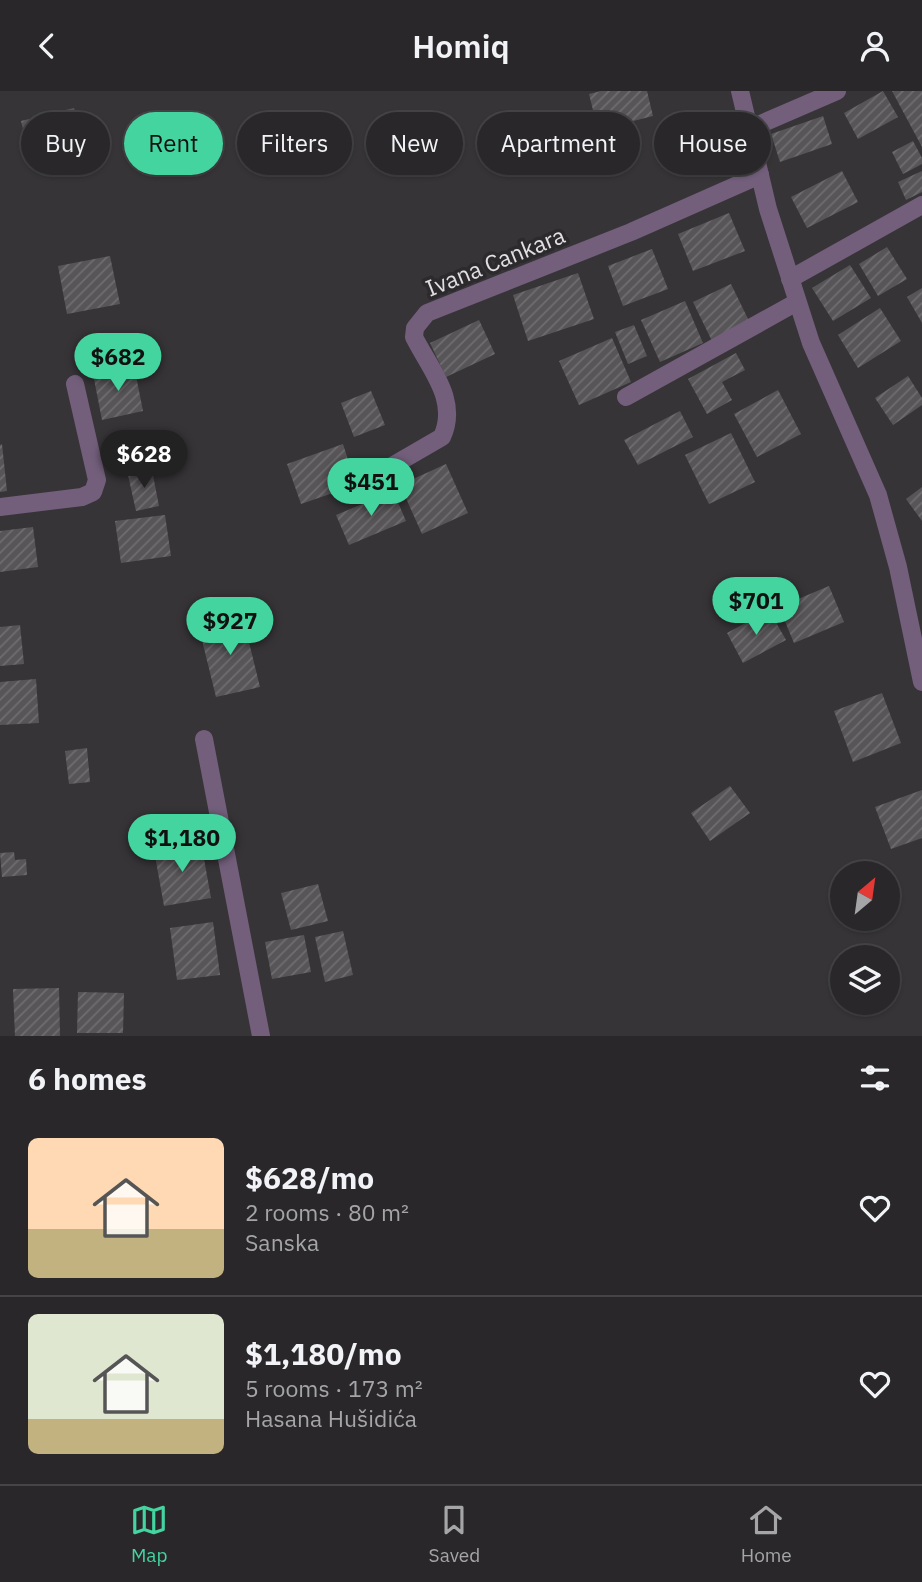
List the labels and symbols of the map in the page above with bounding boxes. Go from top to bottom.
street label: Ivana Cankara [421,219,569,303]
pin: $682 [77,334,159,393]
pin: $628 [103,431,185,490]
pin: $451 [330,459,412,518]
pin: $701 [715,577,797,637]
pin: $927 [189,597,271,657]
pin: $1,180 [125,815,239,874]
north arrow [830,861,900,931]

